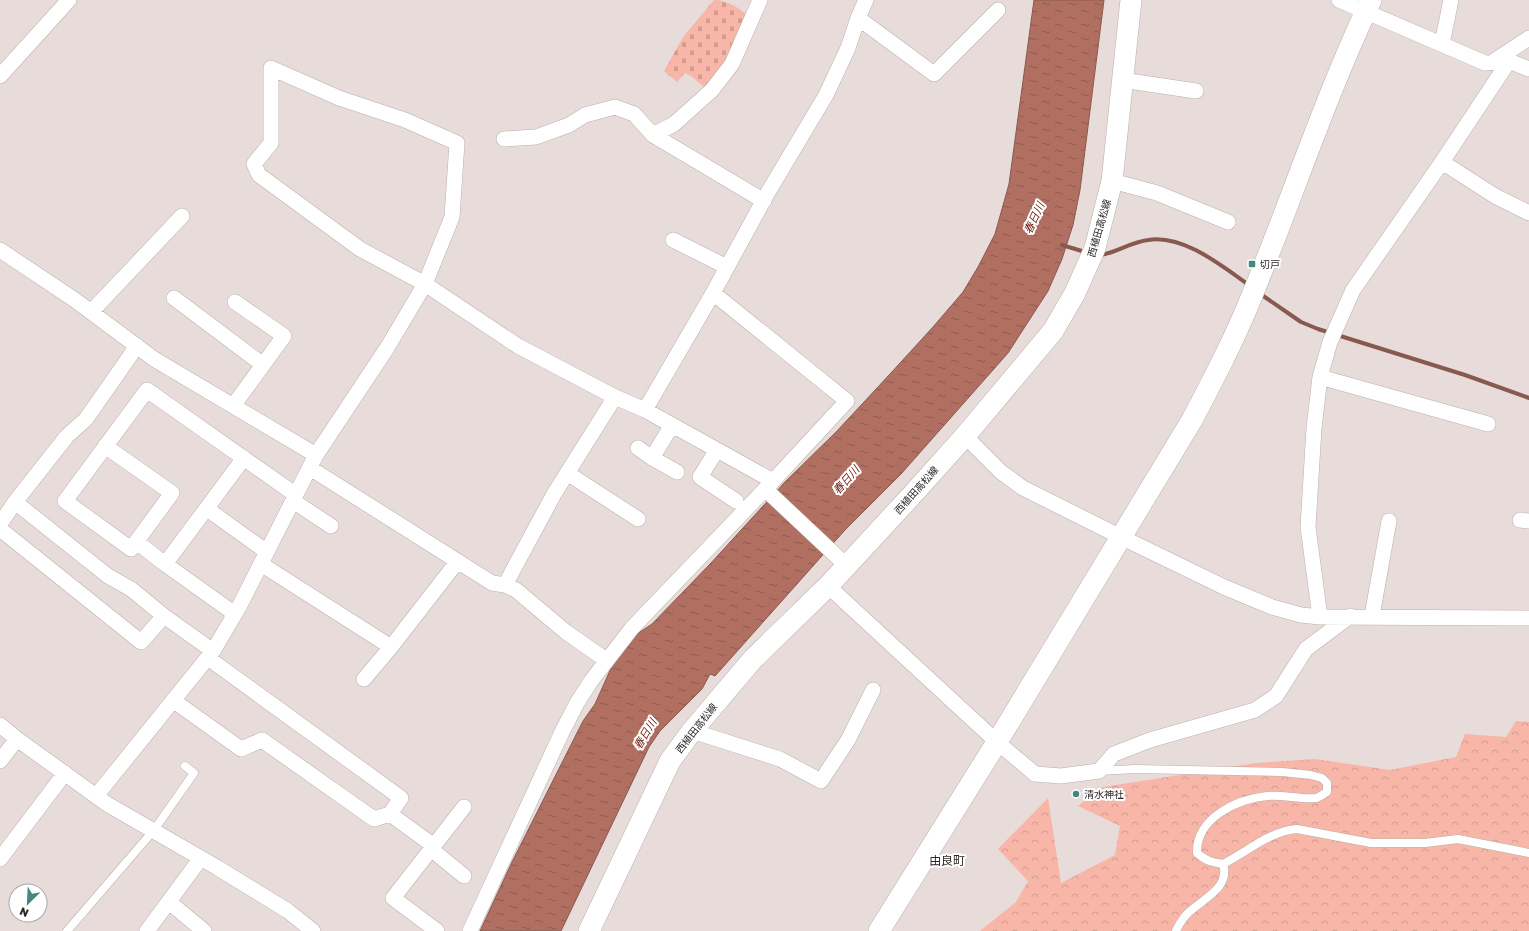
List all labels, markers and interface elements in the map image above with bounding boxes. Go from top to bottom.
street label: 西植田高松線 [1085,198,1113,258]
water label: 春日川 [1021,199,1047,235]
place label: 切戸 [1260,258,1280,270]
marker: 切戸 [1247,259,1257,269]
water label: 春日川 [830,462,862,496]
street label: 西植田高松線 [891,464,941,516]
street label: 西植田高松線 [673,701,719,755]
water label: 春日川 [631,715,659,751]
place label: 清水神社 [1084,788,1124,800]
marker: 清水神社 [1071,789,1081,799]
district label: 由良町 [929,853,965,868]
north arrow [8,883,48,923]
text: N [17,905,30,920]

